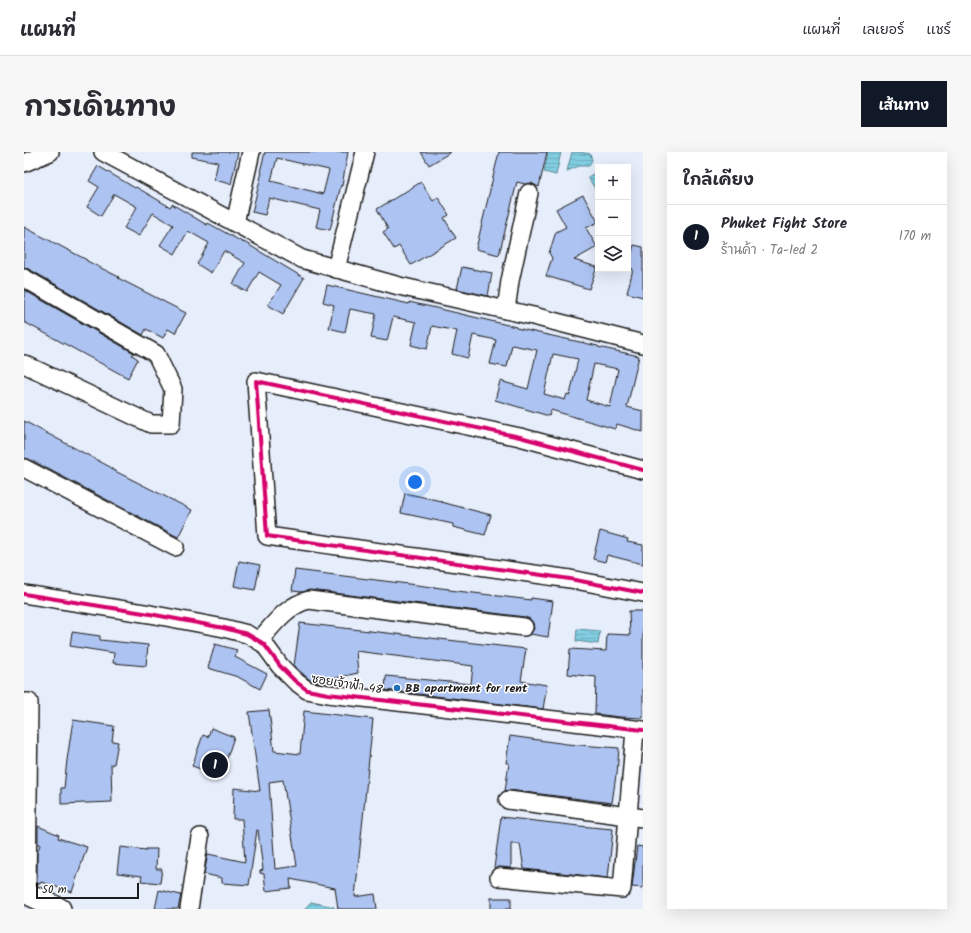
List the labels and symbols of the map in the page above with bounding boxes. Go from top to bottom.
your location [405,472,425,492]
street label: ซอยเจ้าฟ้า 48 [310,669,385,700]
place label: BB apartment for rent [405,679,528,698]
marker: BB apartment for rent [392,683,402,693]
pin: 1 [202,750,228,780]
scale bar [36,881,139,900]

